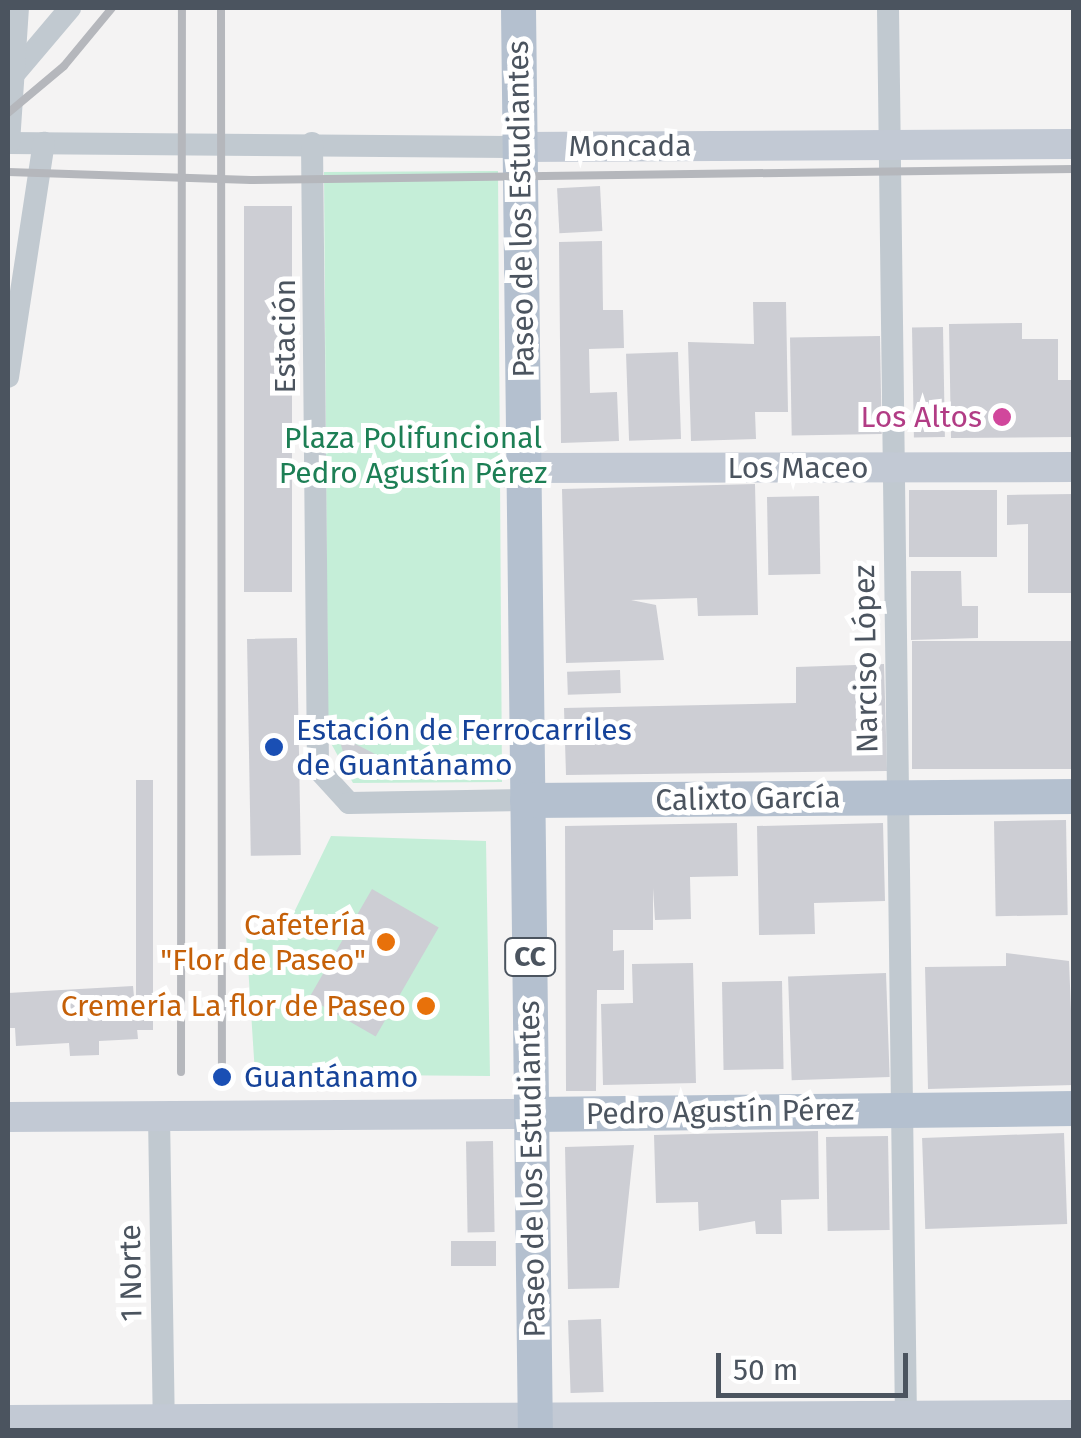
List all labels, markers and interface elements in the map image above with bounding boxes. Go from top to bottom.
street label: Paseo de los Estudiantes [500,40,542,378]
street label: Moncada [568,128,692,164]
street label: Estación [267,279,303,393]
place label: Los Altos [860,399,982,435]
marker: Los Altos [991,406,1013,428]
park label: Plaza Polifuncional Pedro Agustín Pérez [279,420,547,490]
street label: Los Maceo [728,450,868,486]
street label: Narciso López [846,564,886,754]
place label: Estación de Ferrocarriles de Guantánamo [296,712,632,782]
marker: Estación de Ferrocarriles de Guantánamo [261,734,287,760]
street label: Calixto García [655,779,841,819]
place label: Cafetería "Flor de Paseo" [160,907,366,978]
marker: Cafetería "Flor de Paseo" [375,931,397,953]
road number: CC [502,934,558,980]
place label: Cremería La flor de Paseo [61,988,406,1024]
marker: Cremería La flor de Paseo [415,995,437,1017]
street label: Paseo de los Estudiantes [511,1000,553,1338]
place label: Guantánamo [244,1059,418,1095]
marker: Guantánamo [209,1064,235,1090]
street label: Pedro Agustín Pérez [585,1092,855,1132]
street label: 1 Norte [112,1224,150,1322]
scale bar [721,1333,914,1395]
text: 50 m [733,1352,798,1388]

